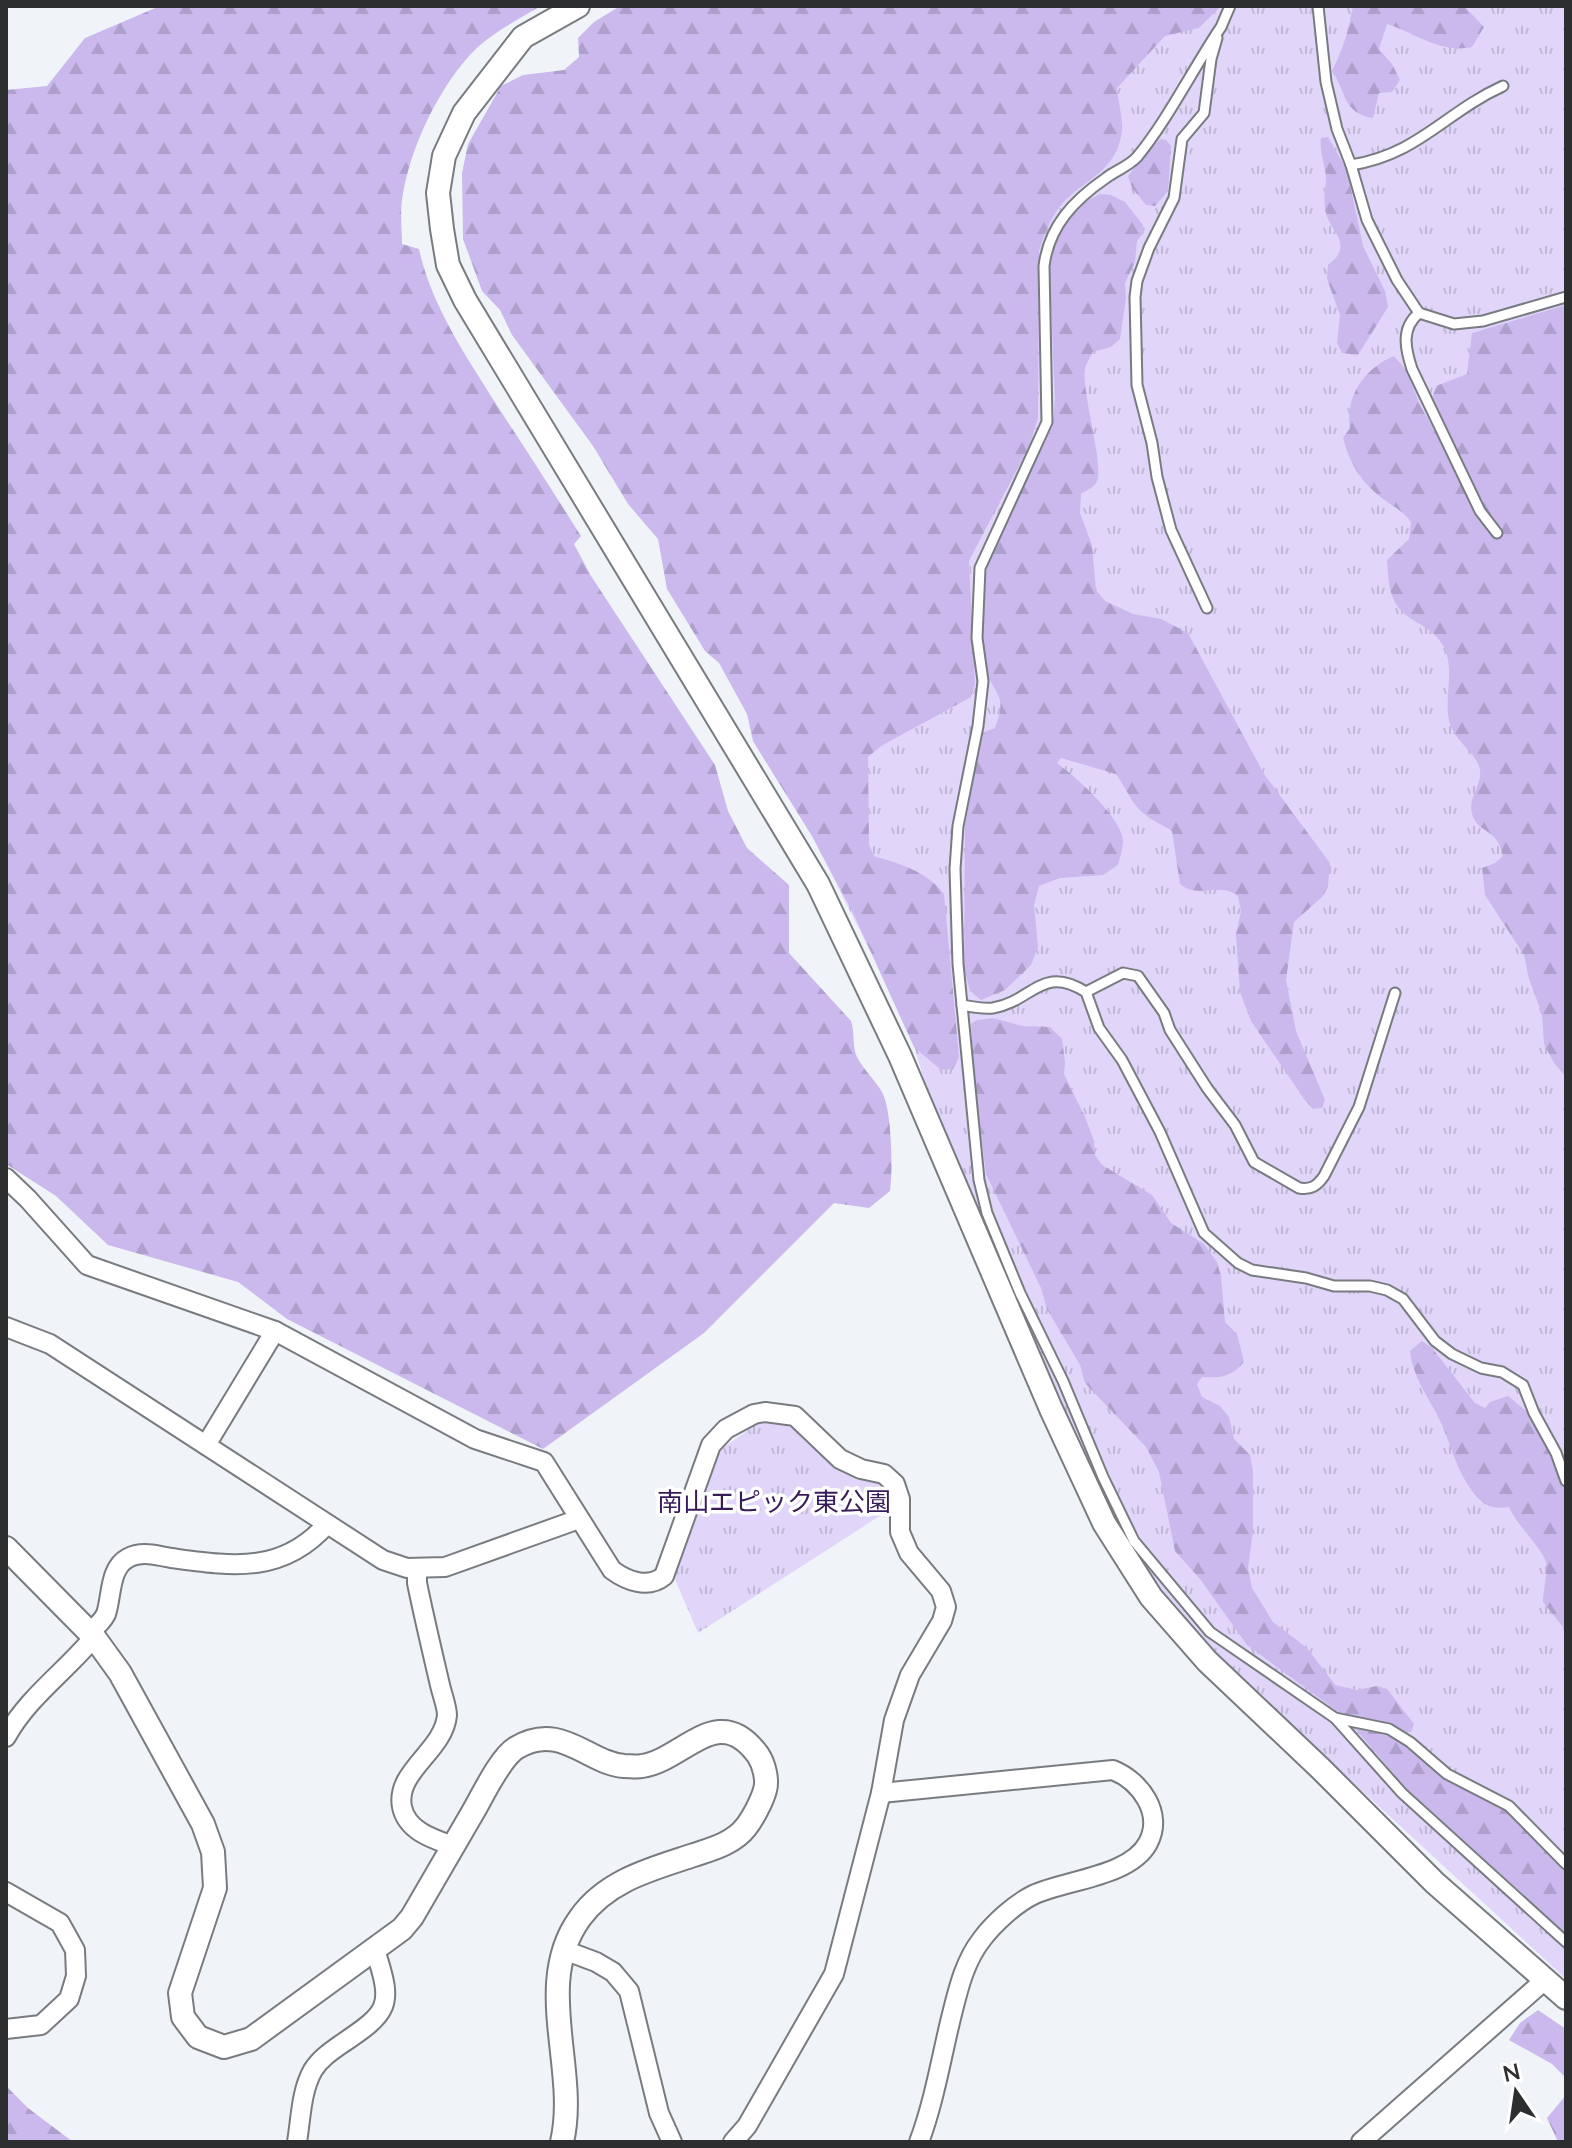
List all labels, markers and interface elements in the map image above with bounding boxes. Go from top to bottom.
park label: 南山エピック東公園 [657,1485,891,1517]
north arrow [1476,2052,1556,2132]
text: N [1500,2057,1523,2087]

